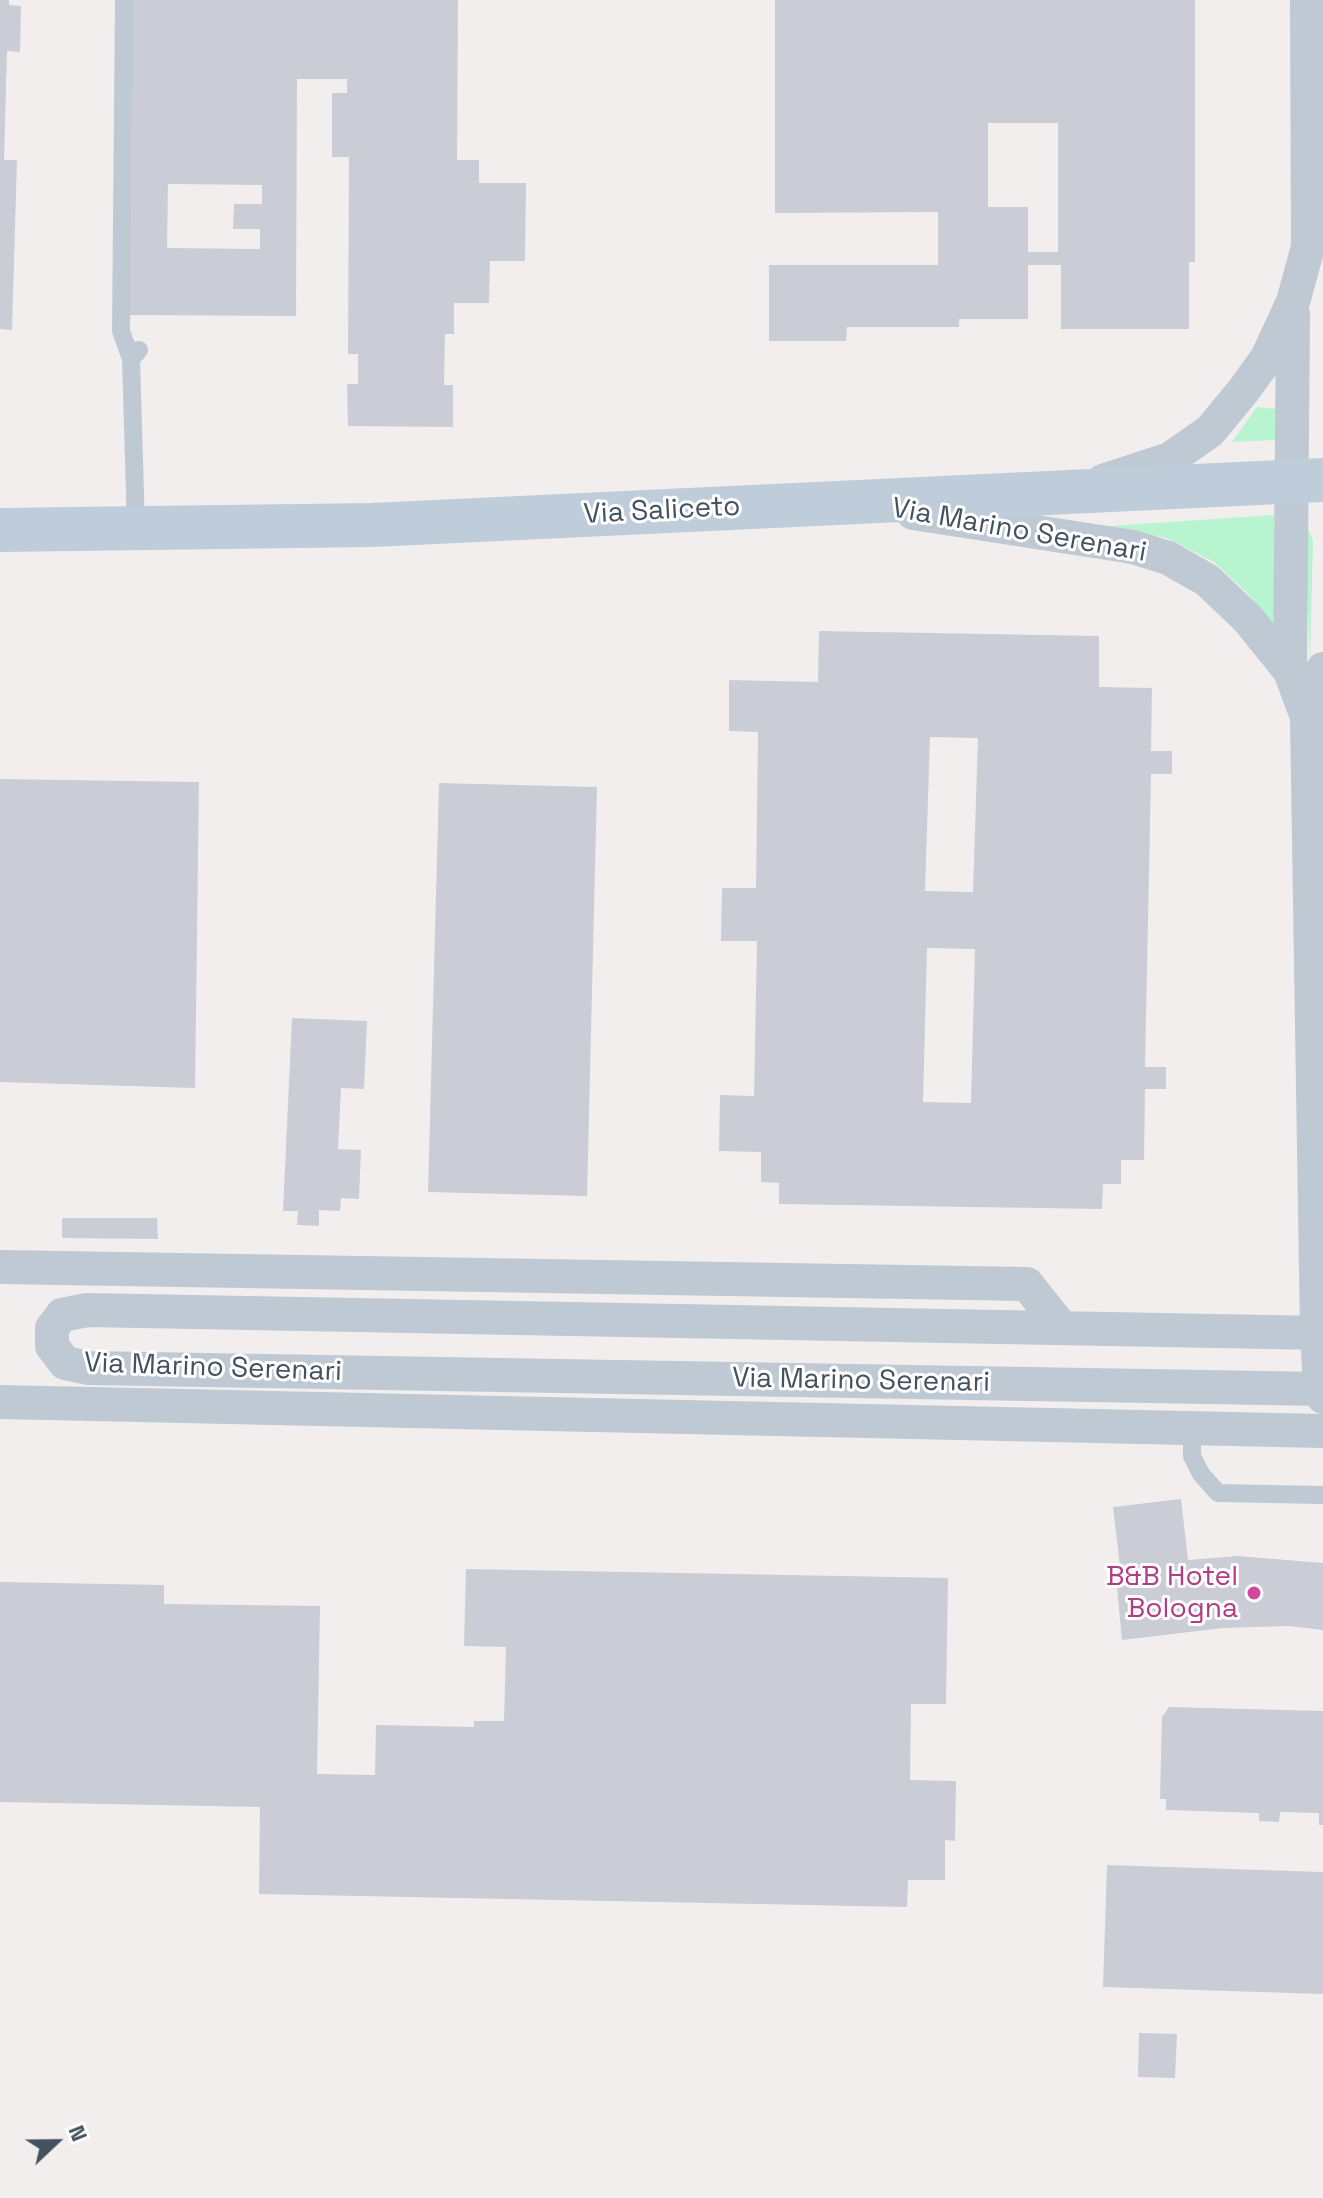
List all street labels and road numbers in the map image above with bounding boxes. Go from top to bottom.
street label: Via Saliceto [583,490,741,532]
street label: Via Marino Serenari [889,492,1149,570]
street label: Via Marino Serenari [84,1347,342,1389]
street label: Via Marino Serenari [732,1362,990,1400]

